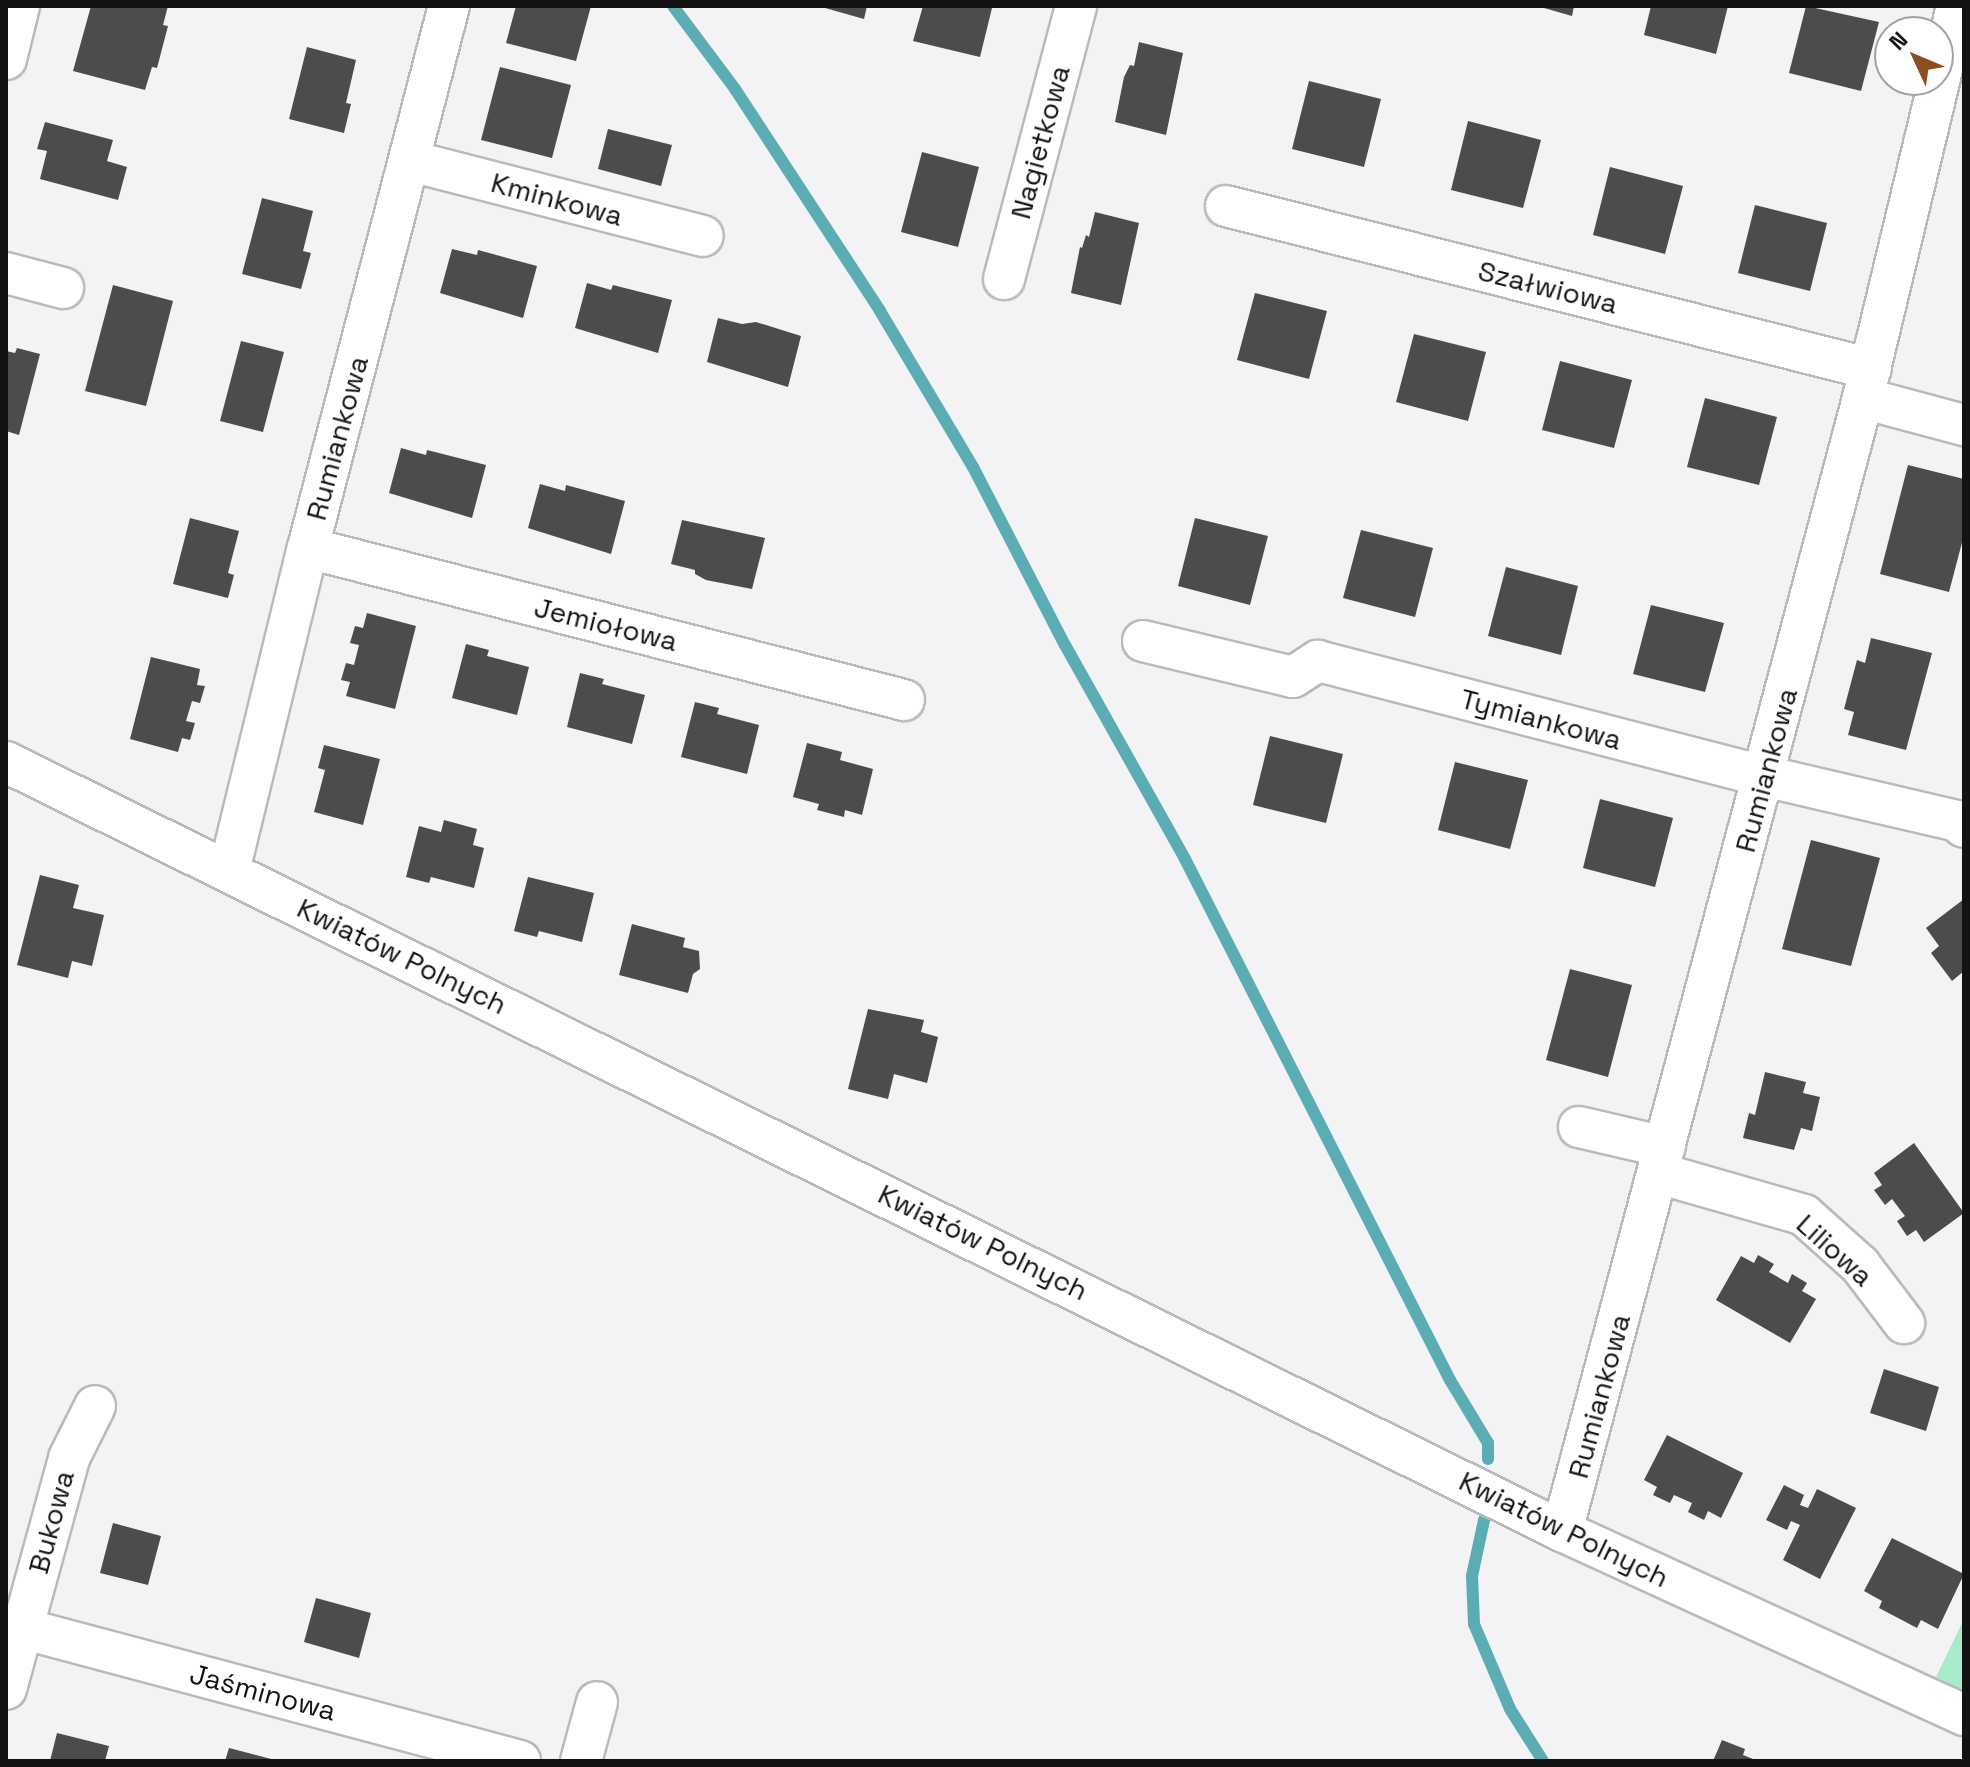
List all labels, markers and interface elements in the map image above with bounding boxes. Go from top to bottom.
north arrow [1874,16,1954,96]
text: N [1883,26,1913,56]
street label: Nagietkowa [1003,61,1077,223]
street label: Kminkowa [488,165,626,233]
street label: Szałwiowa [1475,253,1621,321]
street label: Rumiankowa [299,352,375,524]
street label: Jemiołowa [531,590,681,658]
street label: Tymiankowa [1457,681,1625,757]
street label: Rumiankowa [1728,684,1804,856]
street label: Kwiatów Polnych [292,891,512,1021]
street label: Kwiatów Polnych [873,1177,1093,1307]
street label: Liliowa [1790,1207,1880,1293]
street label: Rumiankowa [1561,1310,1637,1482]
street label: Kwiatów Polnych [1454,1464,1674,1594]
street label: Bukowa [21,1467,81,1577]
street label: Jaśminowa [186,1656,340,1728]

